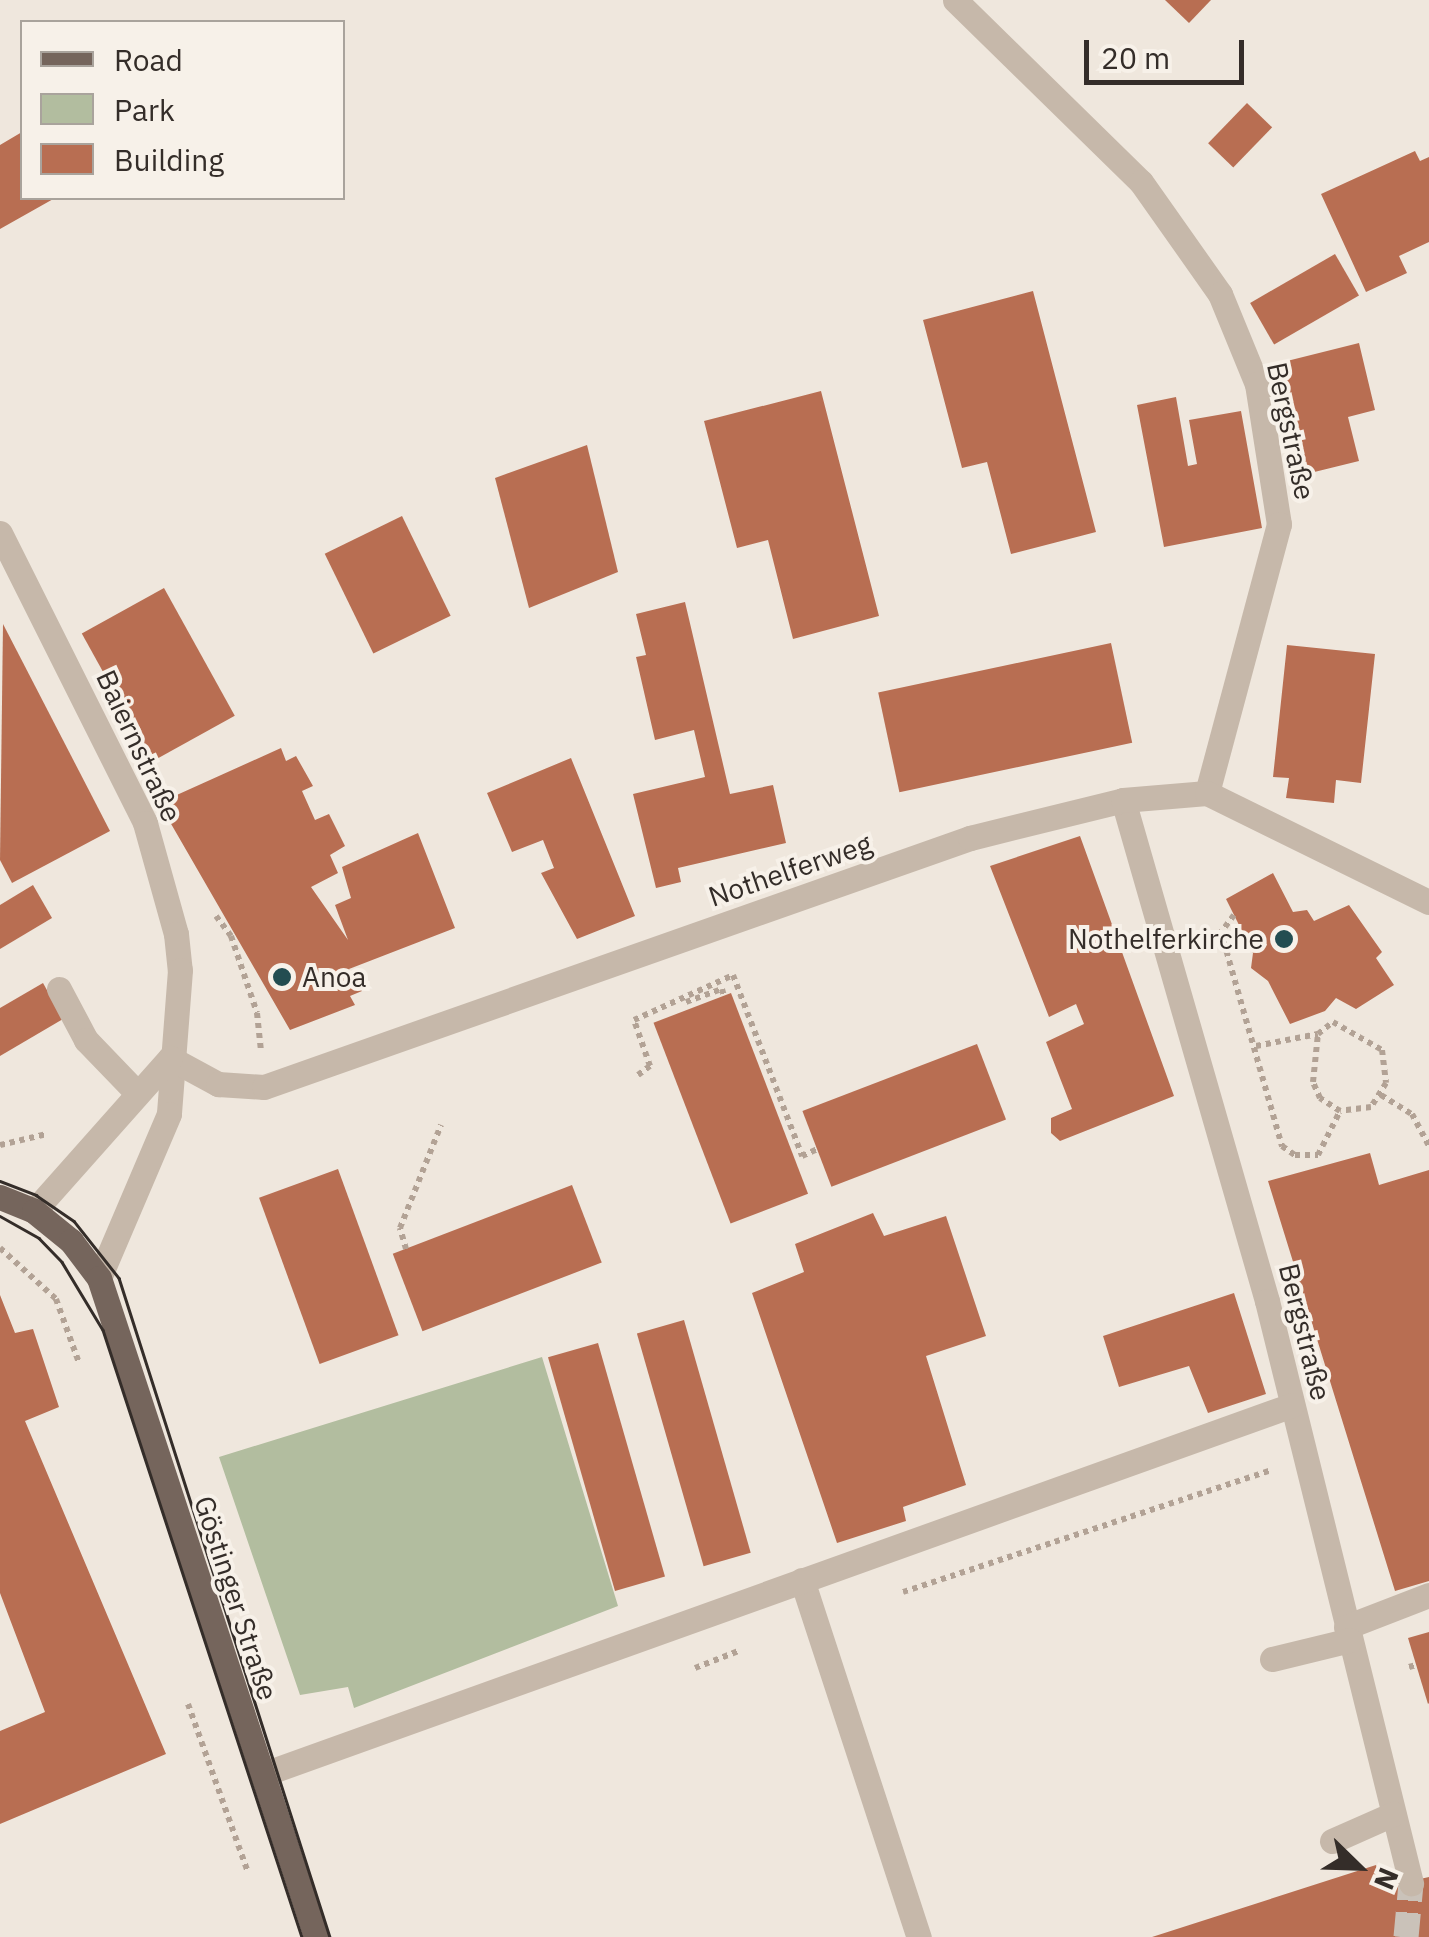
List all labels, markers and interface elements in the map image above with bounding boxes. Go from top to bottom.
legend [20,20,345,200]
scale bar [1089,20,1249,82]
text: 20 m [1101,38,1170,77]
text: Road [114,40,183,79]
text: Park [114,90,175,129]
text: Building [114,140,224,179]
street label: Bergstraße [1260,359,1322,503]
street label: Baiernstraße [89,665,189,827]
street label: Nothelferweg [704,826,876,914]
place label: Nothelferkirche [1068,922,1264,956]
marker: Nothelferkirche [1273,928,1295,950]
place label: Anoa [302,960,366,994]
marker: Anoa [271,966,293,988]
street label: Bergstraße [1272,1260,1338,1404]
street label: Göstinger Straße [187,1492,285,1704]
north arrow [1309,1817,1409,1917]
text: N [1366,1862,1408,1895]

